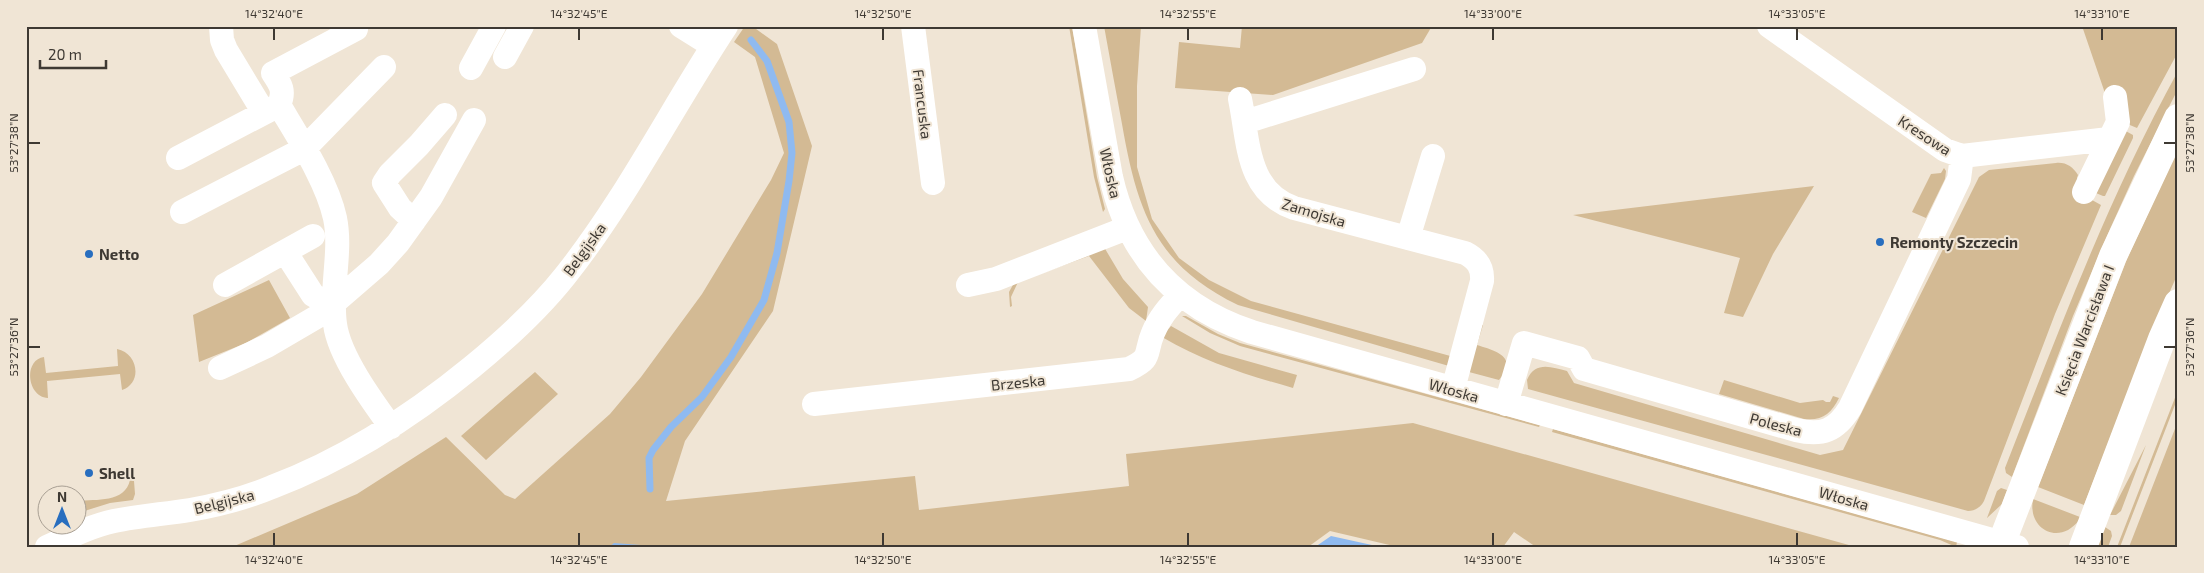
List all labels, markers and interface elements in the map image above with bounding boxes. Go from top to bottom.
text: 14°32'40"E [245,6,303,20]
text: 14°32'45"E [551,6,608,20]
text: 14°32'50"E [854,6,912,20]
text: 14°32'55"E [1160,6,1216,20]
text: 14°33'00"E [1464,6,1522,20]
text: 14°33'05"E [1769,6,1826,20]
text: 14°33'10"E [2074,6,2130,20]
scale bar [40,38,106,70]
text: 20 m [48,45,82,63]
street label: Francuska [910,68,936,140]
street label: Kresowa [1895,111,1955,159]
text: 53°27'38"N [6,113,20,173]
text: 53°27'38"N [2182,113,2196,173]
street label: Włoska [1096,146,1126,200]
street label: Zamojska [1280,194,1348,231]
street label: Belgijska [559,219,610,280]
place label: Remonty Szczecin [1890,233,2018,252]
marker: Remonty Szczecin [1874,236,1886,248]
place label: Netto [99,245,140,263]
marker: Netto [83,248,95,260]
street label: Księcia Warcisława I [2051,262,2117,398]
text: 53°27'36"N [6,317,20,377]
text: 53°27'36"N [2182,317,2196,377]
street label: Brzeska [990,370,1046,394]
street label: Włoska [1427,374,1481,406]
street label: Poleska [1748,408,1804,440]
place label: Shell [99,464,135,482]
marker: Shell [83,467,95,479]
street label: Włoska [1817,482,1871,514]
street label: Belgijska [192,485,256,518]
north arrow [38,486,88,536]
text: N [57,488,67,505]
text: 14°32'40"E [245,552,303,566]
text: 14°32'45"E [551,552,608,566]
text: 14°32'50"E [854,552,912,566]
text: 14°32'55"E [1160,552,1216,566]
text: 14°33'00"E [1464,552,1522,566]
text: 14°33'05"E [1769,552,1826,566]
text: 14°33'10"E [2074,552,2130,566]

